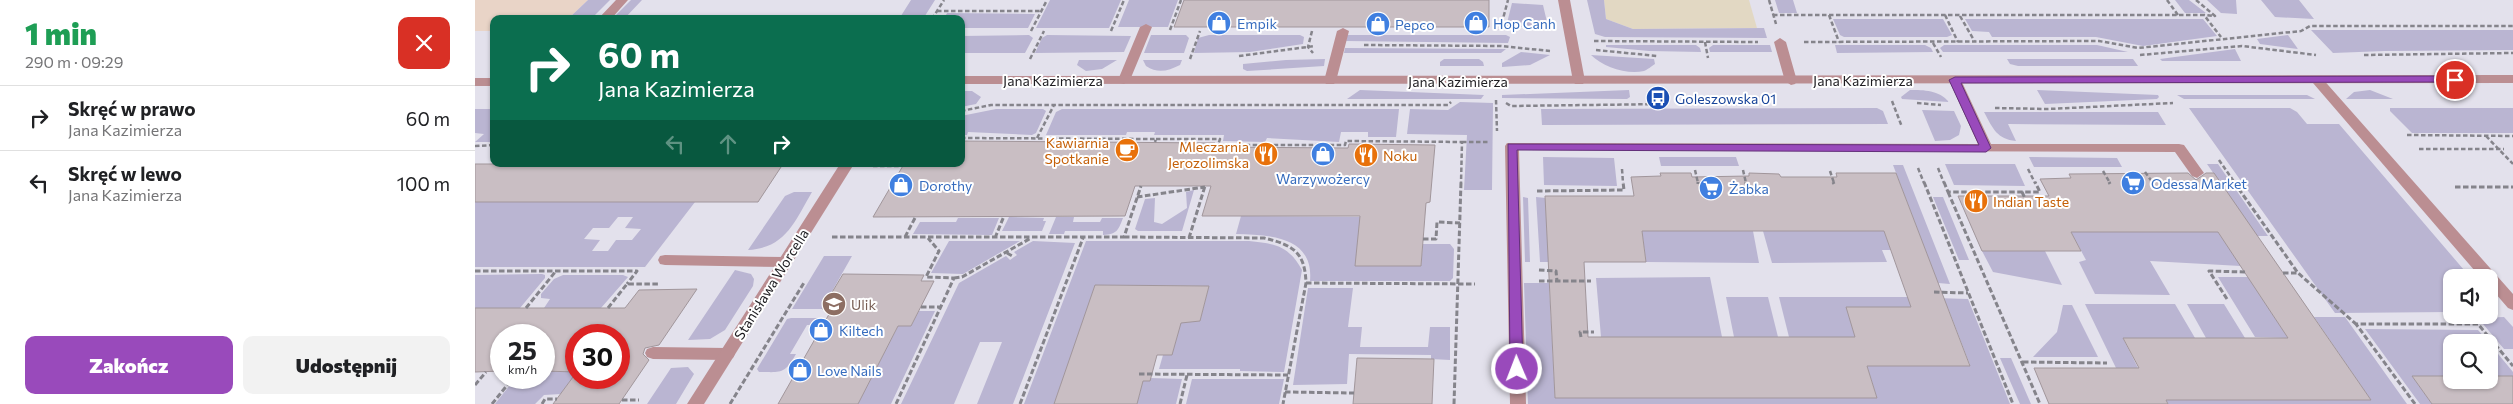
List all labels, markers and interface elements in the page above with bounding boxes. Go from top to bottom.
shop icon: Empik [1206,10,1232,36]
shop icon: Hop Canh [1463,10,1489,36]
shop icon: Pepco [1365,11,1391,37]
text: 1 min [25,14,97,51]
place label: Empik [1237,15,1277,32]
place label: Hop Canh [1493,15,1556,32]
place label: Pepco [1395,16,1435,33]
button: close [398,17,450,69]
text: 60 m [598,32,680,75]
icon: right [515,35,580,100]
text: 290 m · 09:29 [25,52,123,71]
pin [2434,59,2476,101]
icon: arrive [2441,66,2469,94]
street label: Jana Kazimierza [1003,72,1103,89]
street label: Jana Kazimierza [1813,72,1913,89]
street label: Jana Kazimierza [1408,73,1508,90]
text: Jana Kazimierza [598,75,755,102]
bus stop icon: Goleszowska 01 [1645,85,1671,111]
place label: Goleszowska 01 [1675,90,1776,107]
text: Skręć w prawo [68,97,196,120]
icon: right [25,104,53,132]
text: 60 m [406,107,450,130]
text: Jana Kazimierza [68,120,182,139]
icon: left [661,130,689,158]
icon: ahead [714,130,742,158]
icon: right [767,130,795,158]
place label: Kawiarnia Spotkanie [1045,134,1109,167]
cafe icon: Kawiarnia Spotkanie [1114,137,1140,163]
place label: Mleczarnia Jerozolimska [1168,138,1249,171]
restaurant icon: Mleczarnia Jerozolimska [1253,141,1279,167]
shop icon: Warzywożercy [1310,141,1336,167]
restaurant icon: Noku [1353,142,1379,168]
place label: Noku [1383,147,1417,164]
text: Skręć w lewo [68,162,182,185]
icon: left [25,169,53,197]
place label: Warzywożercy [1276,170,1370,187]
supermarket icon: Odessa Market [2120,170,2146,196]
text: 100 m [397,172,450,195]
shop icon: Dorothy [888,172,914,198]
supermarket icon: Żabka [1698,175,1724,201]
place label: Odessa Market [2151,175,2247,192]
place label: Dorothy [919,177,972,194]
place label: Żabka [1729,180,1769,197]
text: Jana Kazimierza [68,185,182,204]
restaurant icon: Indian Taste [1963,188,1989,214]
place label: Indian Taste [1993,193,2069,210]
street label: Stanisława Worcella [730,225,812,343]
map controls [2443,269,2498,389]
button: sound [2443,269,2498,324]
school or university icon: Ulik [821,291,847,317]
place label: Ulik [851,296,876,313]
shop icon: Kiltech [808,317,834,343]
place label: Kiltech [839,322,884,339]
speed limit sign: 30 [565,324,630,389]
button: search [2443,334,2498,389]
text: 25 [508,335,537,365]
button: Zakończ [25,336,233,394]
button: Udostępnij [243,336,450,394]
position arrow [1490,342,1542,394]
shop icon: Love Nails [787,357,813,383]
text: km/h [508,362,537,376]
place label: Love Nails [817,362,882,379]

